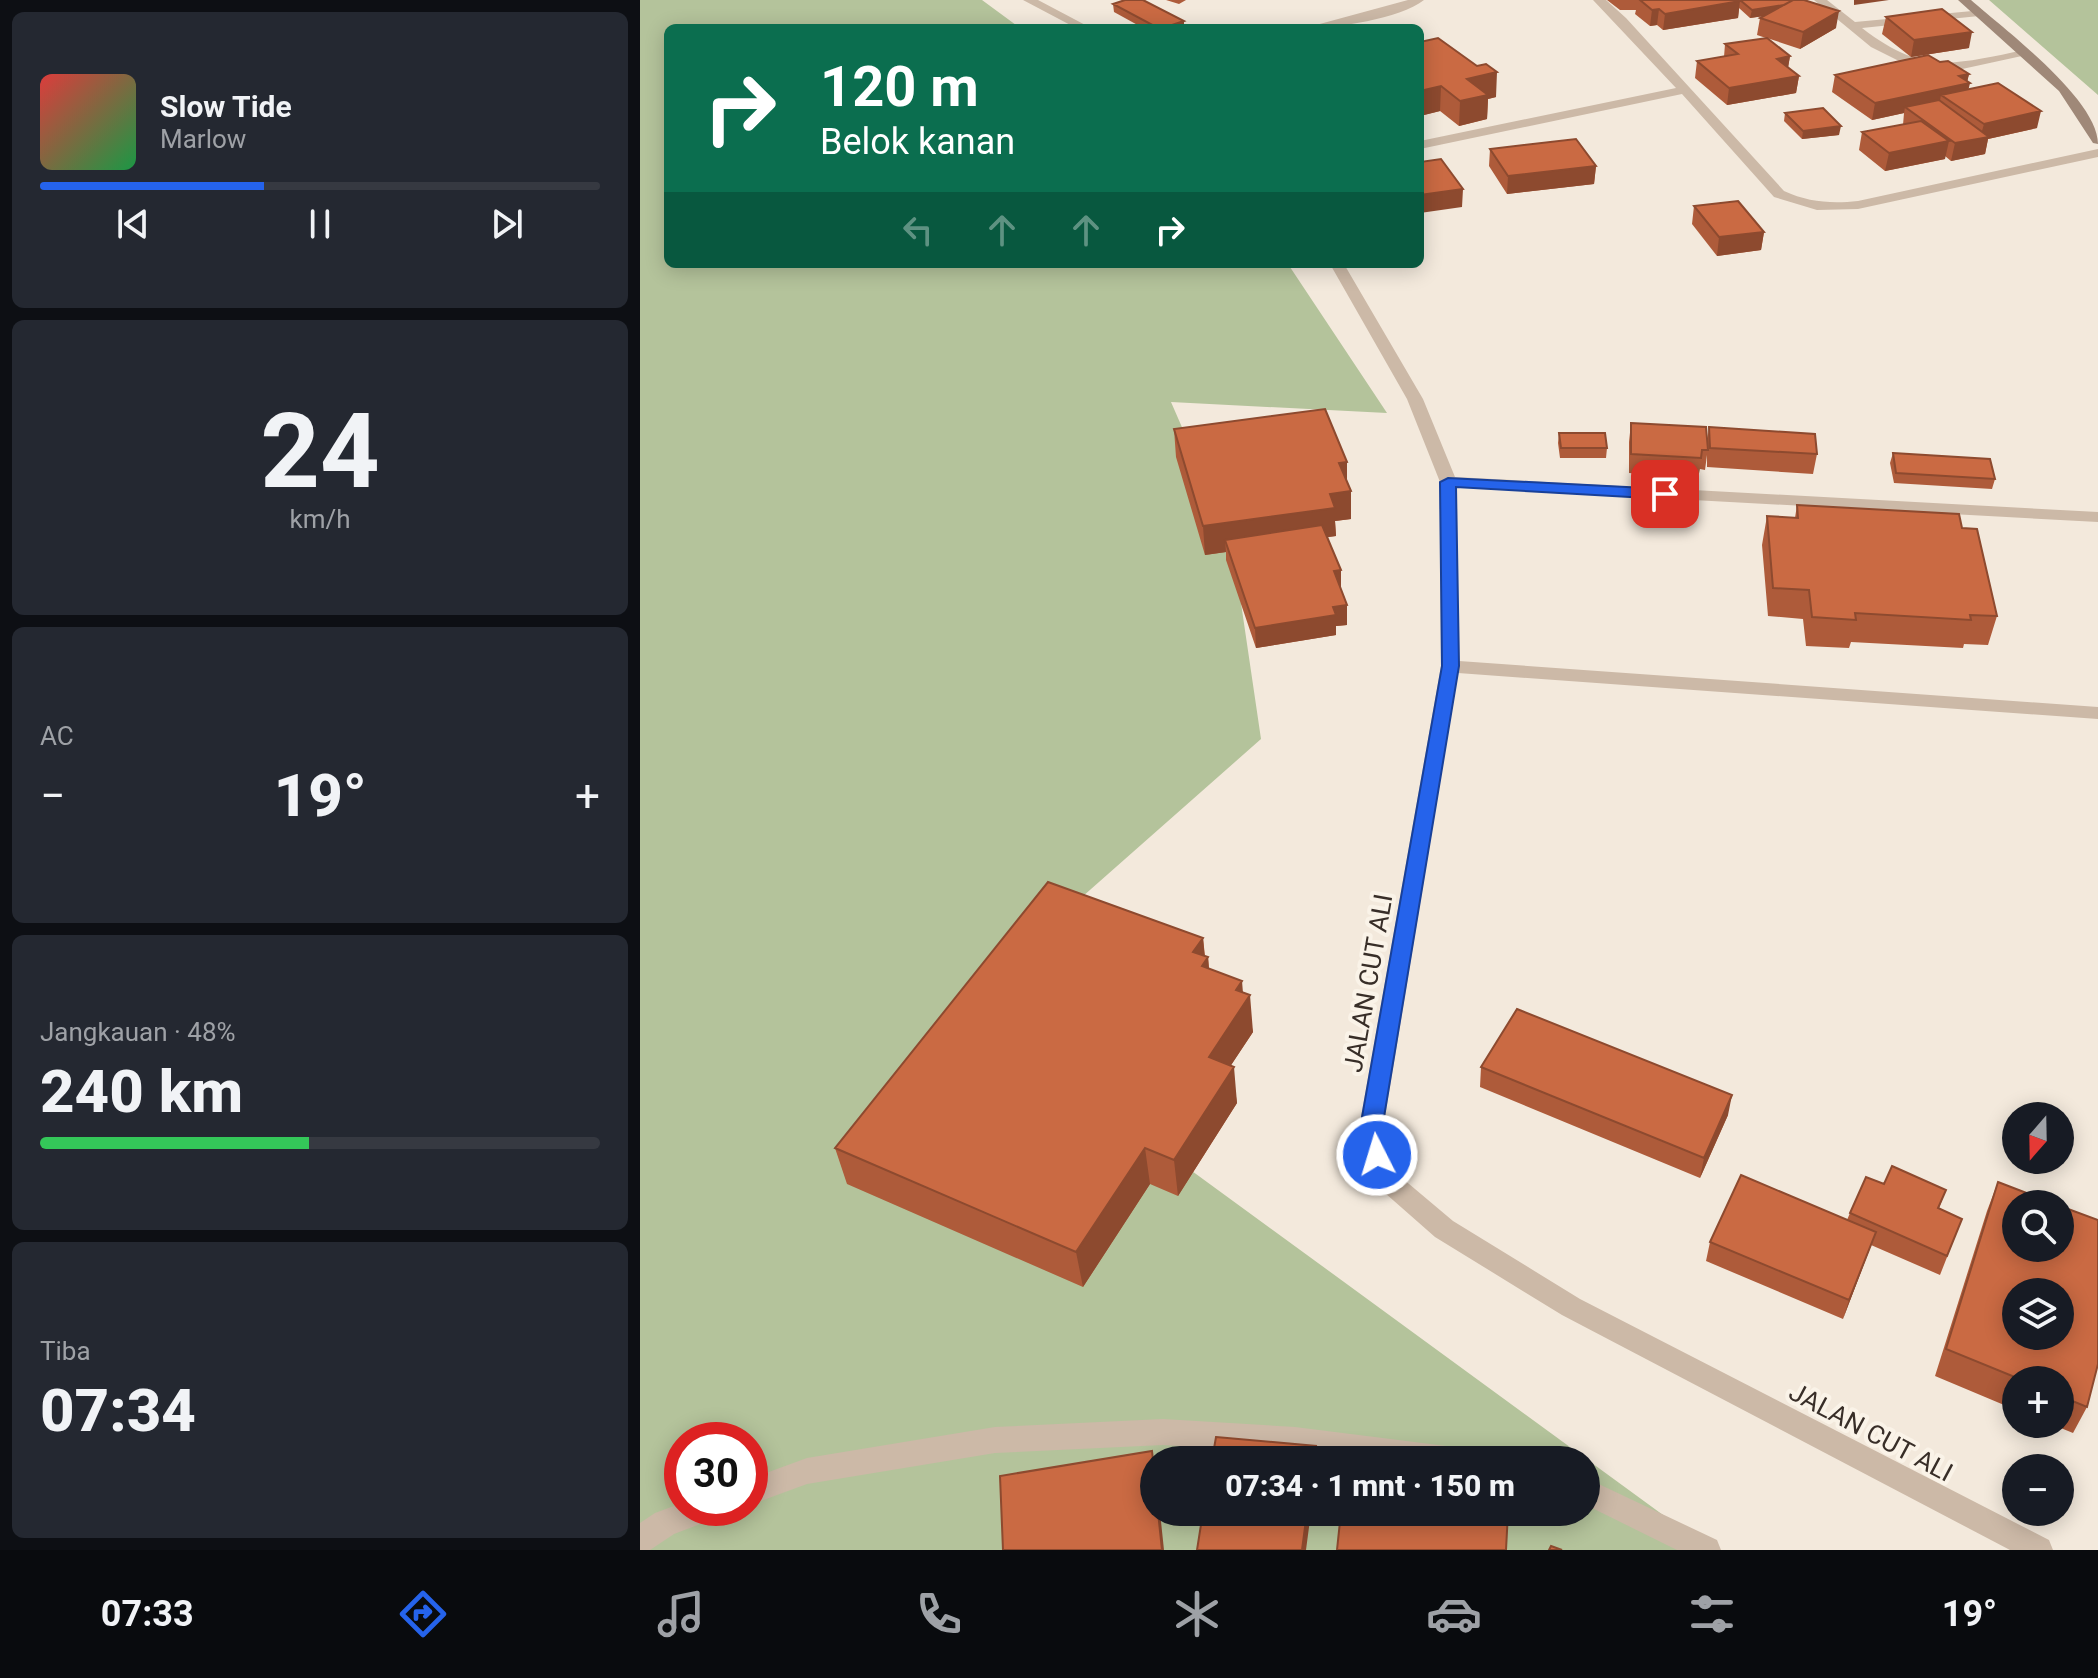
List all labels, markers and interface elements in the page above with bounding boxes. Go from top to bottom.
text: 120 m [820,54,979,120]
icon: right [688,56,792,160]
text: Slow Tide [160,89,292,124]
text: Belok kanan [820,121,1015,163]
text: Marlow [160,124,246,154]
icon: previous [111,202,155,246]
icon: pause [298,202,342,246]
icon: next [485,202,529,246]
icon: left [896,208,940,252]
icon: ahead [980,208,1024,252]
icon: ahead [1064,208,1108,252]
icon: right [1148,208,1192,252]
text: 24 [260,391,380,512]
pin [1631,460,1699,528]
icon: arrive [1643,472,1687,516]
text: km/h [289,504,351,534]
text: AC [40,721,74,751]
text: 19° [274,760,367,831]
text: − [40,770,65,822]
text: + [575,770,600,822]
street label: JALAN CUT ALI [1338,892,1398,1074]
text: Jangkauan · 48% [40,1017,236,1047]
text: 240 km [40,1056,243,1127]
north arrow [2002,1102,2074,1174]
map controls [2002,1102,2074,1526]
position arrow [1335,1113,1419,1197]
button: search [2002,1190,2074,1262]
button: layers [2002,1278,2074,1350]
text: Tiba [40,1336,91,1366]
button: + [2002,1366,2074,1438]
text: 07:34 [40,1375,196,1446]
street label: JALAN CUT ALI [1784,1376,1958,1488]
speed limit sign: 30 [664,1422,768,1526]
button: − [2002,1454,2074,1526]
text: 07:34 · 1 mnt · 150 m [1225,1468,1515,1503]
icon: directions [395,1586,451,1642]
icon: music [653,1586,709,1642]
icon: phone [911,1586,967,1642]
icon: climate [1169,1586,1225,1642]
icon: car [1426,1586,1482,1642]
icon: filters [1684,1586,1740,1642]
text: 07:33 [101,1593,194,1635]
text: 19° [1942,1593,1997,1635]

